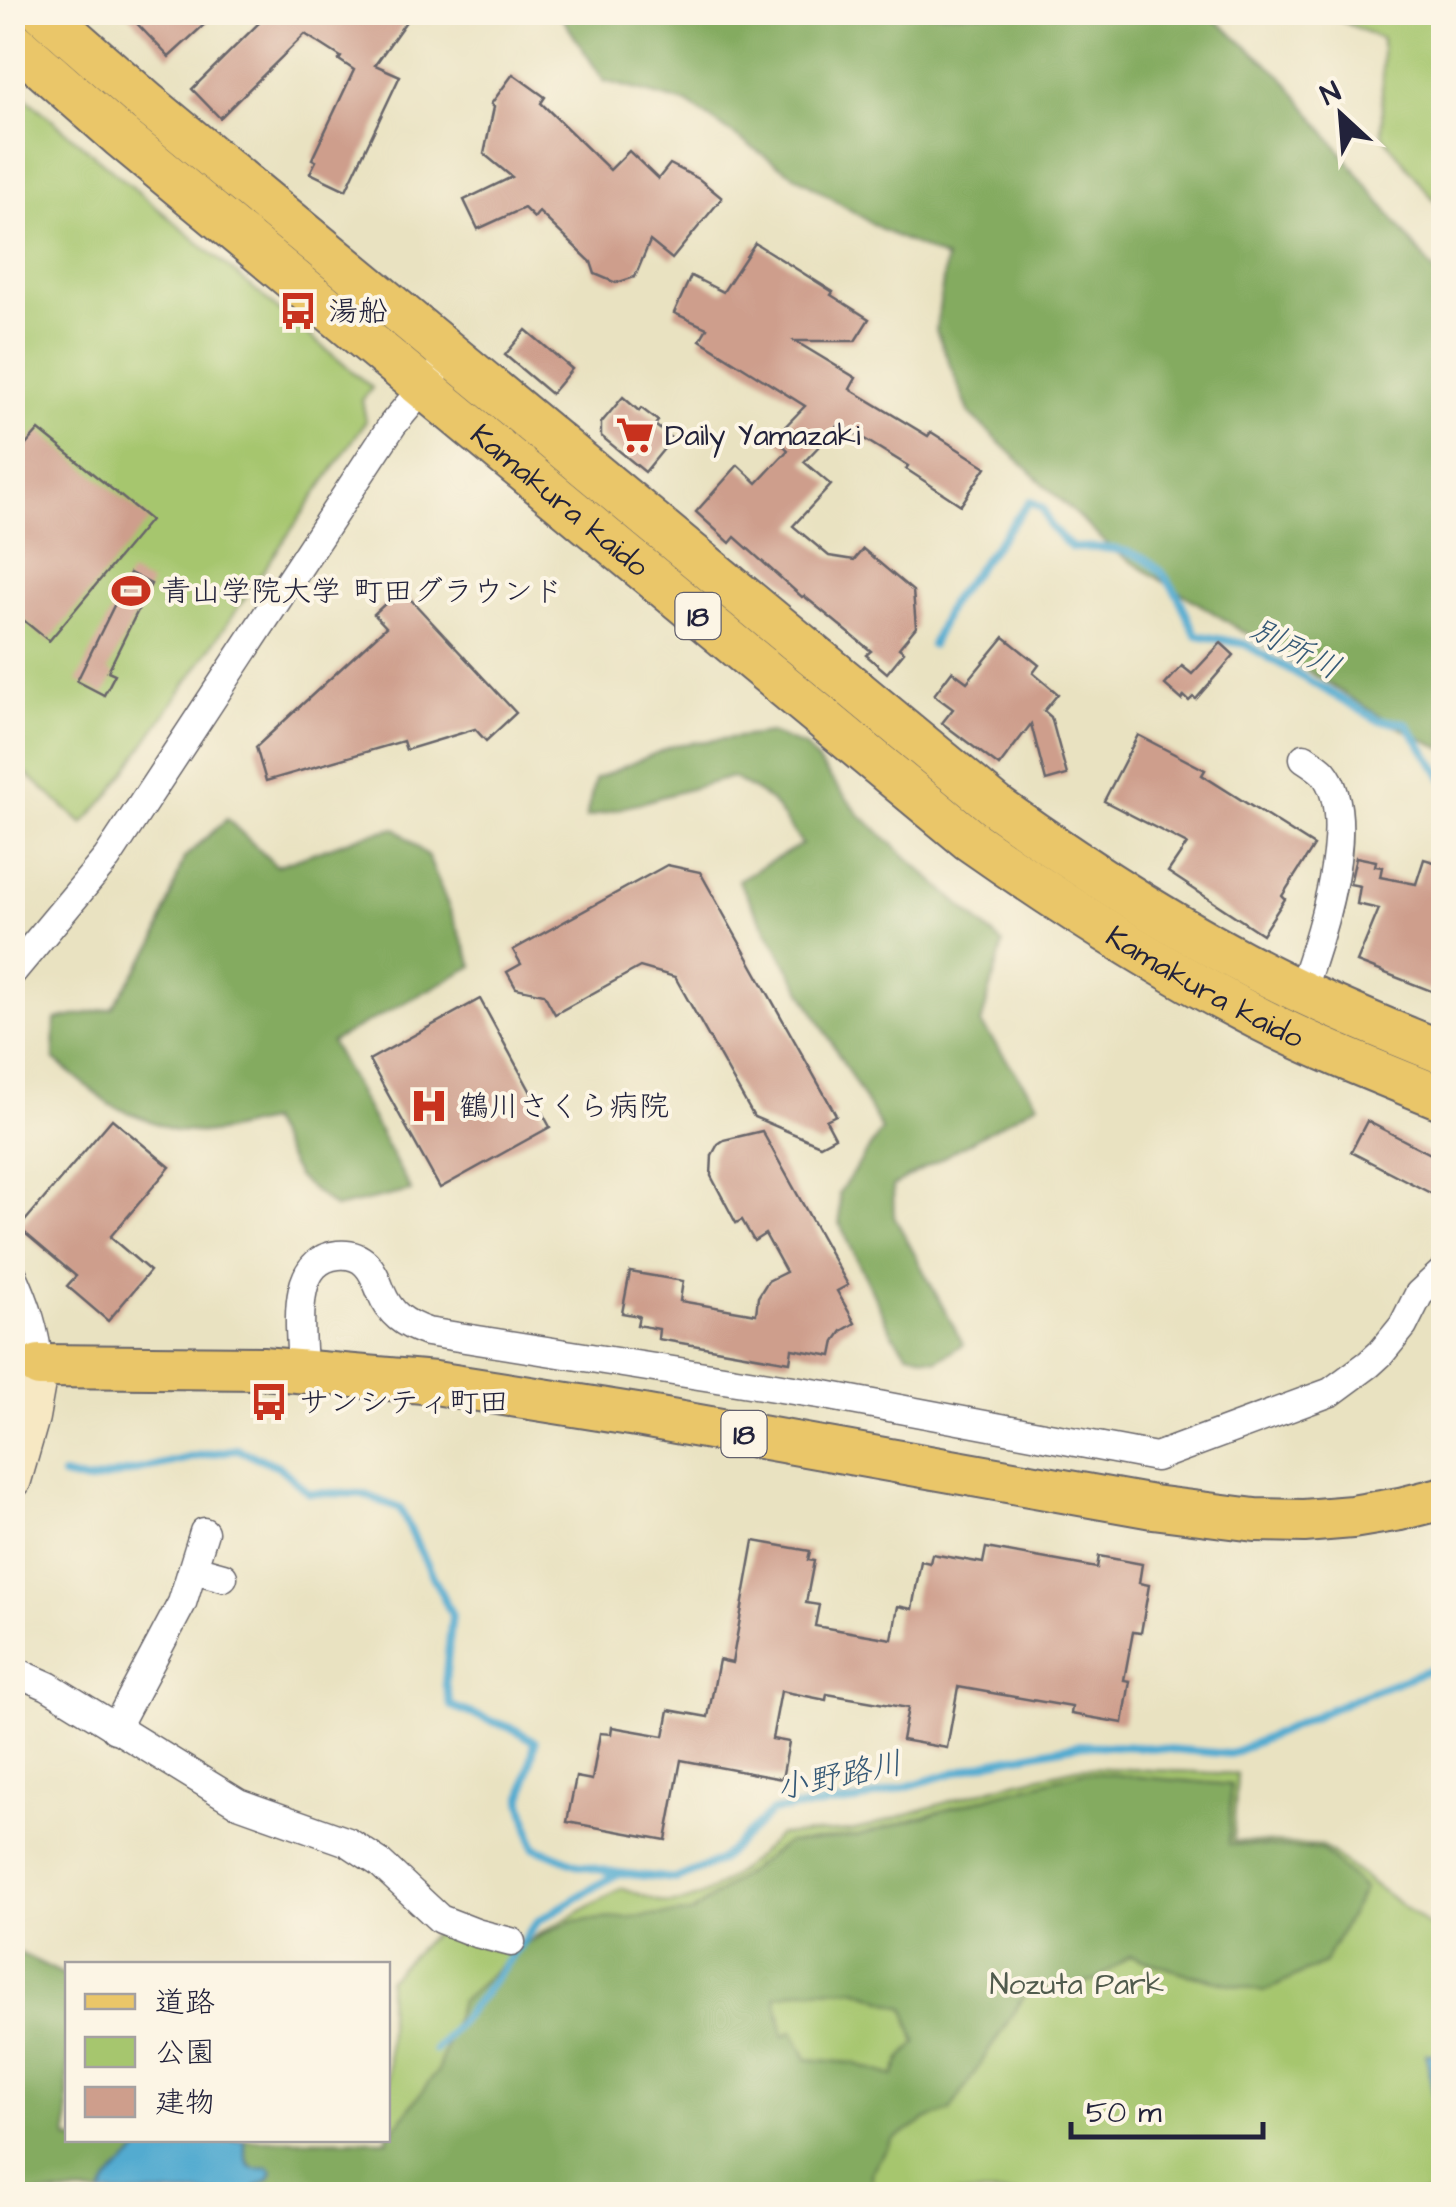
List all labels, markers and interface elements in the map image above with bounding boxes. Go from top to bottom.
north arrow [1291,65,1391,165]
text: N [1314,72,1348,115]
bus stop icon: 湯船 [277,290,319,332]
place label: 湯船 [328,291,388,333]
supermarket icon: Daily Yamazaki [614,414,656,456]
street label: Kamakura kaido [461,415,657,588]
place label: Daily Yamazaki [665,415,861,458]
sports icon: 青山学院大学 町田グラウンド [110,570,152,612]
place label: 青山学院大学 町田グラウンド [161,571,563,613]
road number: 18 [676,593,720,639]
water label: 別所川 [1242,607,1348,691]
street label: Kamakura kaido [1098,916,1310,1059]
hospital icon: 鶴川さくら病院 [408,1085,450,1127]
place label: 鶴川さくら病院 [459,1086,669,1128]
bus stop icon: サンシティ町田 [248,1381,290,1423]
place label: サンシティ町田 [299,1382,509,1424]
road number: 18 [722,1411,766,1457]
water label: 小野路川 [772,1741,907,1812]
legend [65,1962,390,2142]
park label: Nozuta Park [990,1964,1164,2006]
text: 道路 [155,1982,215,2024]
text: 公園 [155,2032,215,2074]
scale bar [1071,2077,1264,2139]
text: 建物 [155,2082,215,2124]
text: 50 m [1086,2092,1162,2134]

